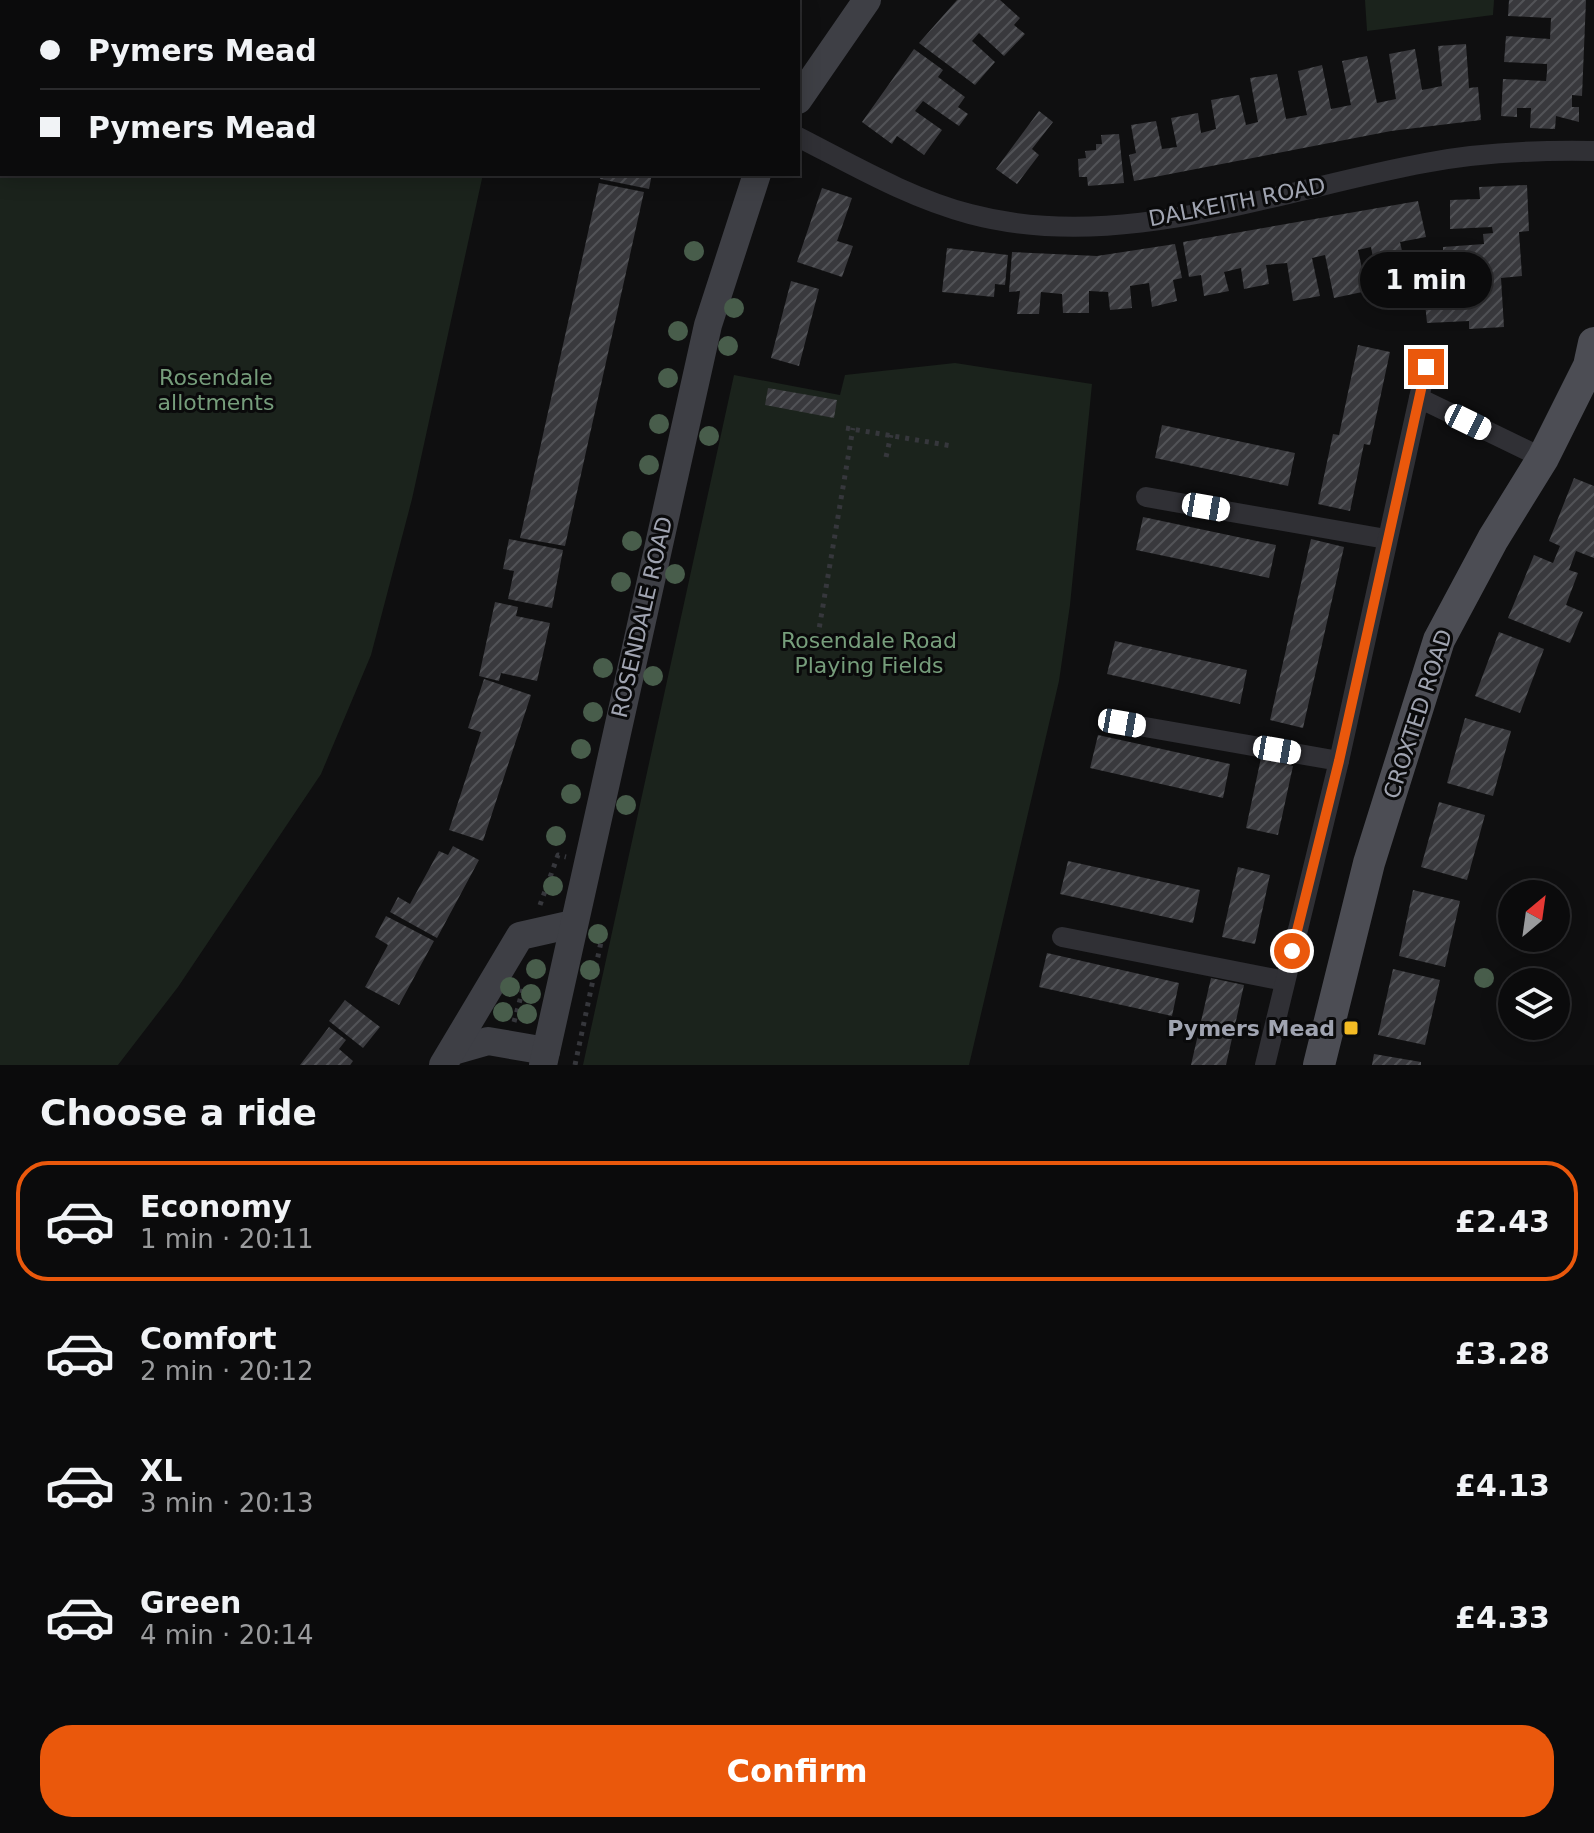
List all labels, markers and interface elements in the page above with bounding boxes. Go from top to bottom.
text: Pymers Mead [88,33,317,68]
text: Pymers Mead [88,110,317,145]
street label: DALKEITH ROAD [1146,173,1328,231]
callout: 1 min [1360,251,1492,307]
text: 1 min [1385,265,1467,295]
route end [1408,349,1444,385]
park label: Rosendale allotments [158,365,274,415]
car [1441,401,1495,443]
car [1180,491,1232,523]
street label: ROSENDALE ROAD [607,514,677,720]
street label: CROXTED ROAD [1379,626,1457,802]
park label: Rosendale Road Playing Fields [781,628,957,678]
car [1096,707,1148,739]
car [1251,734,1303,766]
north arrow [1498,880,1570,952]
map controls [1498,880,1570,1040]
route start [1274,933,1310,969]
button: layers [1498,968,1570,1040]
place label: Pymers Mead [1167,1016,1335,1041]
marker: Pymers Mead [1342,1019,1360,1037]
text: Choose a ride [40,1092,317,1133]
icon: car [44,1185,116,1257]
text: Economy [140,1189,292,1224]
text: £2.43 [1455,1204,1550,1239]
text: 1 min · 20:11 [140,1224,314,1254]
icon: car [44,1317,116,1389]
text: Comfort [140,1321,277,1356]
text: £3.28 [1455,1336,1550,1371]
text: 2 min · 20:12 [140,1356,314,1386]
icon: car [44,1449,116,1521]
text: XL [140,1453,182,1488]
text: £4.13 [1455,1468,1550,1503]
text: 3 min · 20:13 [140,1488,314,1518]
icon: car [44,1581,116,1653]
text: Green [140,1585,241,1620]
text: £4.33 [1455,1600,1550,1635]
text: 4 min · 20:14 [140,1620,314,1650]
button: Confirm [40,1725,1554,1817]

